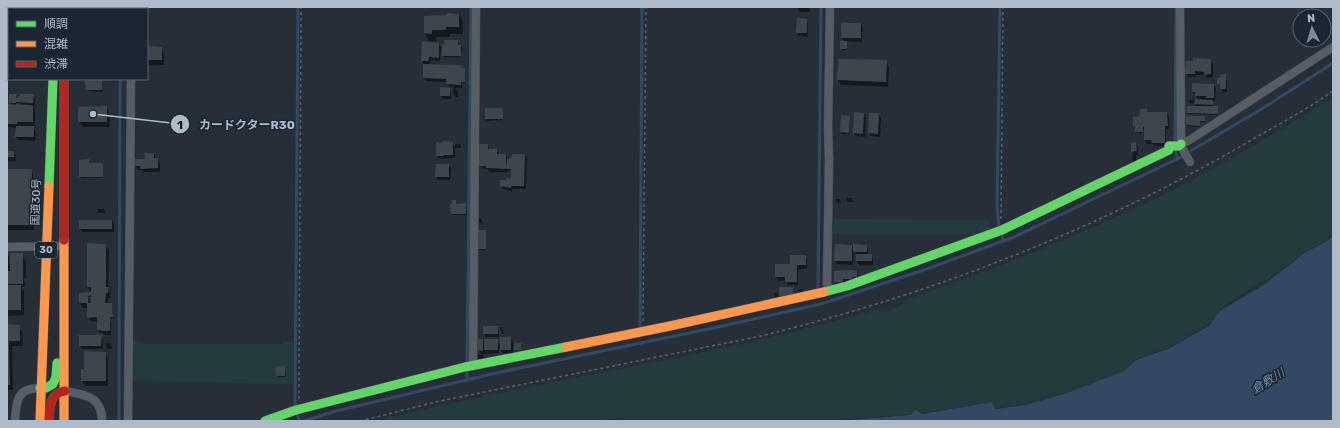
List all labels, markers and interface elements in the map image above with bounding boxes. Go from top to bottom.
legend [8,8,148,80]
north arrow [1292,8,1332,48]
text: N [1307,12,1316,25]
text: 順調 [44,17,68,31]
text: 混雑 [44,37,68,51]
text: 渋滞 [44,57,68,71]
callout: カードクターR30 [170,112,303,136]
text: 1 [177,118,183,132]
text: カードクターR30 [199,118,295,132]
street label: 国道30号 [29,178,43,226]
road number: 30 [35,242,57,258]
water label: 倉敷川 [1249,364,1289,396]

